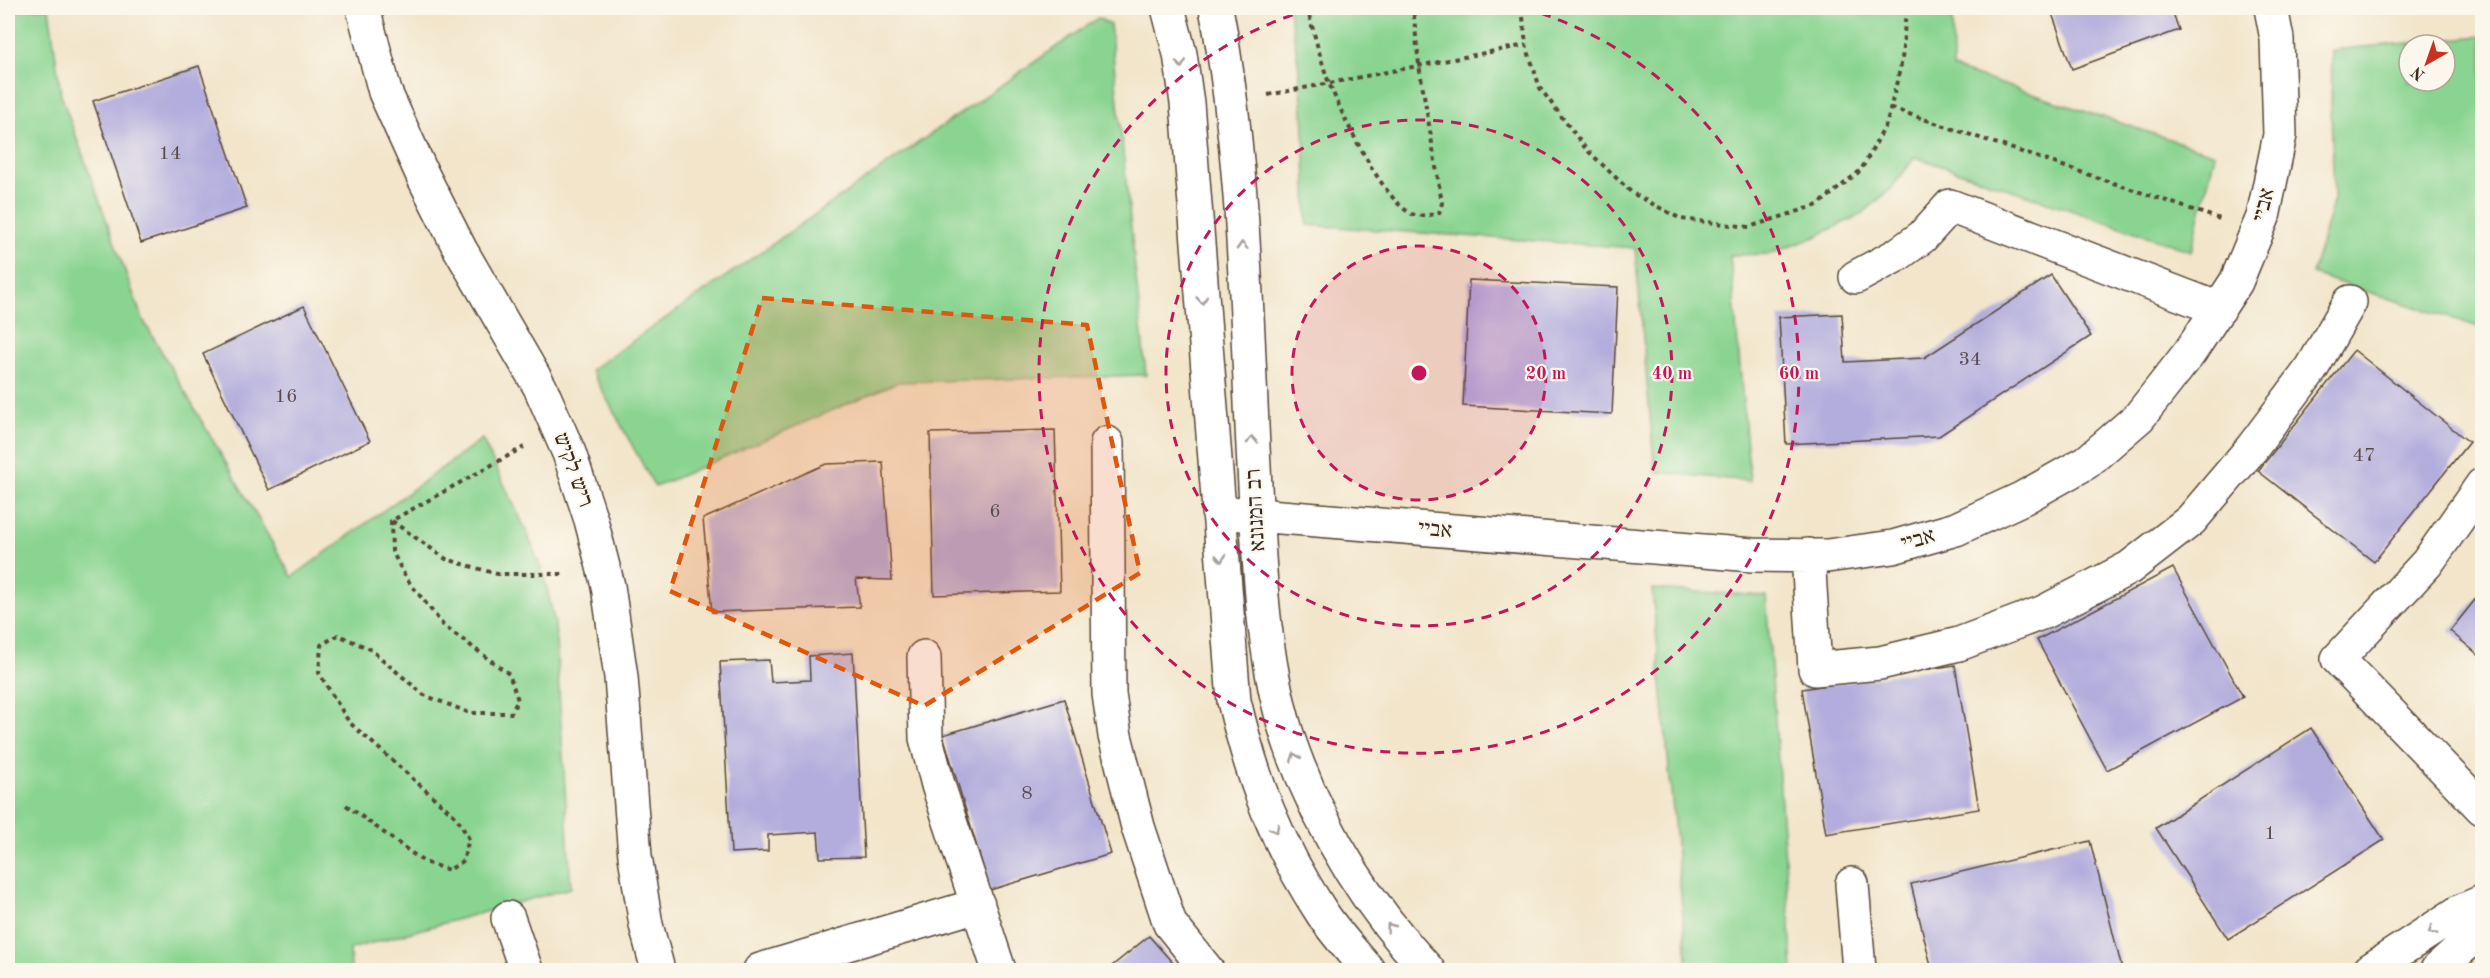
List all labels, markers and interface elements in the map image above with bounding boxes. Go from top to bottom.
north arrow [2397,33,2457,93]
one-way arrow [1175,60,1187,69]
text: N [2408,62,2428,83]
house number: 14 [158,144,182,164]
street label: אביי [2249,186,2279,224]
one-way arrow [1236,241,1249,250]
one-way arrow [1195,296,1208,305]
house number: 34 [1958,350,1982,370]
centre of rings [1409,363,1429,383]
text: 20 m [1526,365,1566,383]
text: 40 m [1652,365,1692,383]
text: 60 m [1779,365,1819,383]
house number: 16 [274,387,298,407]
street label: ריש לקיש [549,430,598,510]
one-way arrow [1246,436,1259,445]
house number: 47 [2352,446,2376,466]
street label: רב המנונא [1243,468,1269,552]
house number: 6 [989,502,1001,522]
street label: אביי [1417,518,1453,542]
street label: אביי [1898,525,1938,555]
one-way arrow [1215,553,1228,562]
one-way arrow [1290,752,1303,763]
house number: 8 [1021,784,1033,804]
one-way arrow [1268,823,1279,834]
house number: 1 [2264,824,2276,844]
one-way arrow [1386,922,1397,933]
one-way arrow [2428,923,2438,935]

